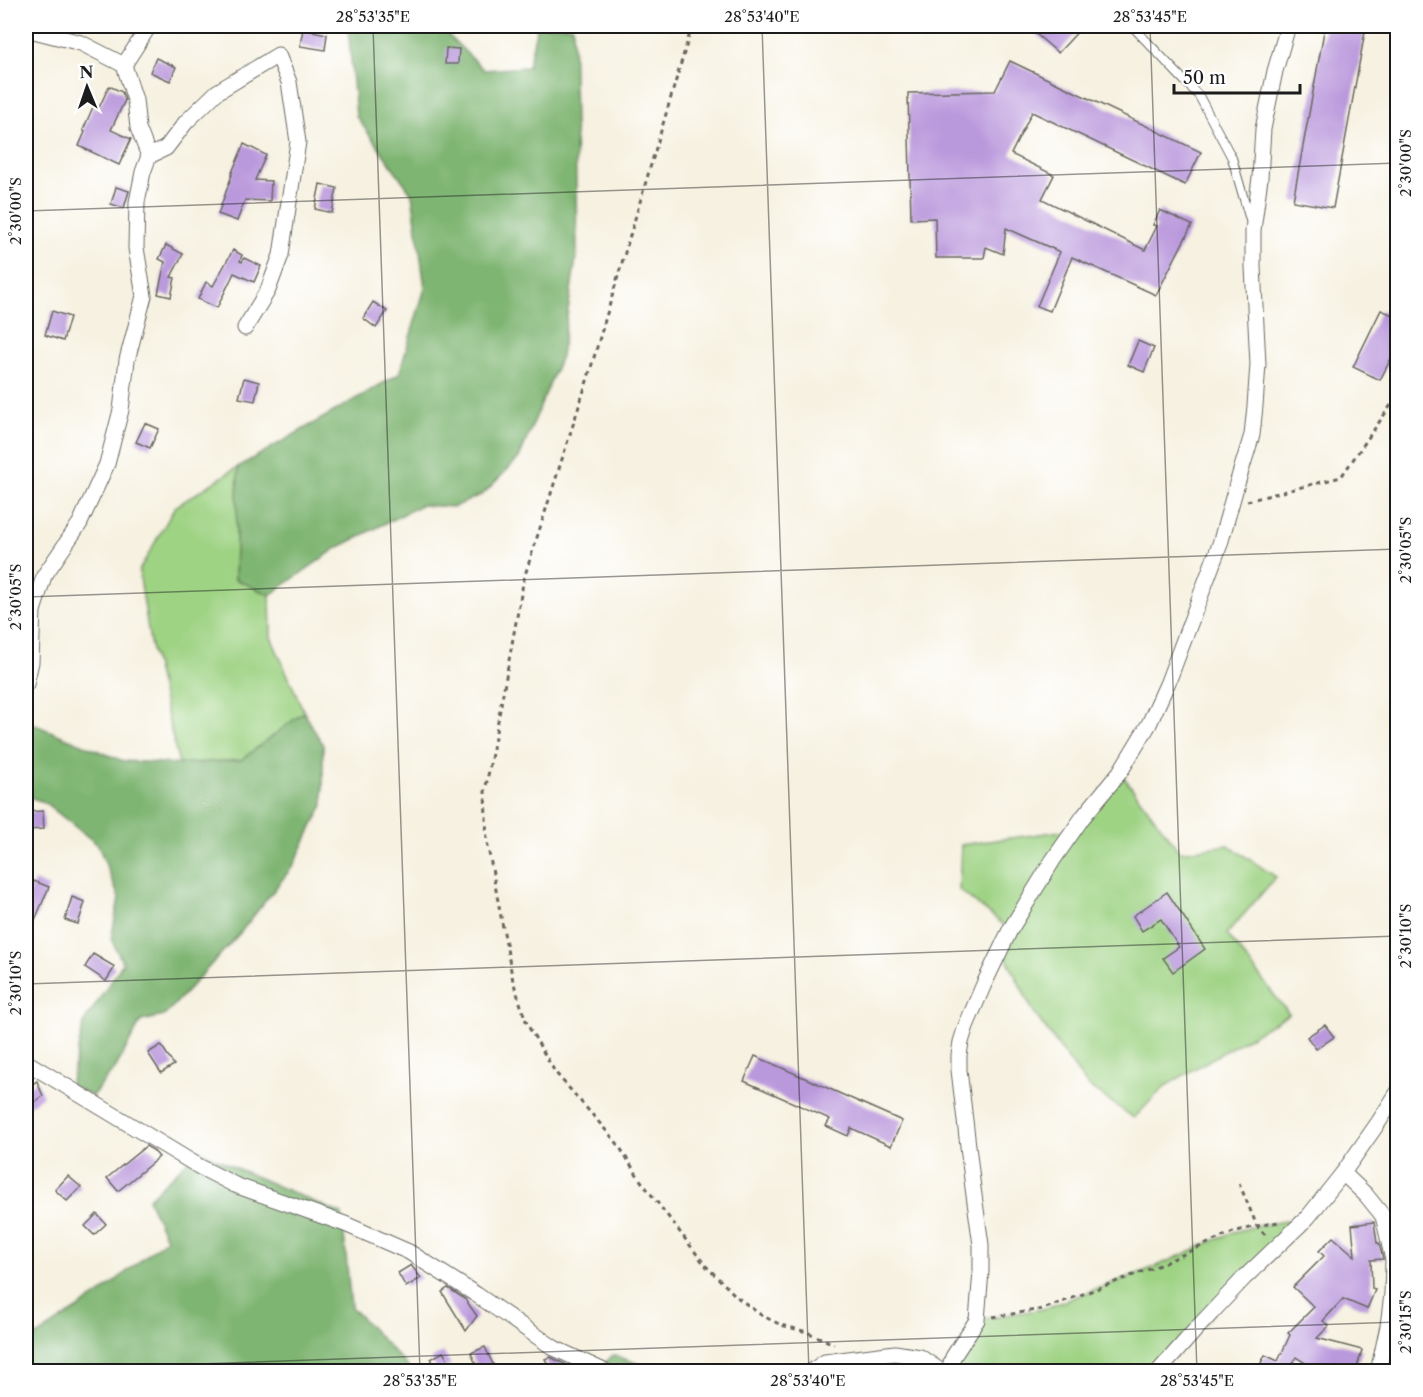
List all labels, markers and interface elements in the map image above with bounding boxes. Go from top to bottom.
text: 28°53'35"E [336,7,410,26]
text: 28°53'40"E [724,7,800,26]
text: 28°53'45"E [1113,7,1187,26]
north arrow [57,57,117,117]
scale bar [1174,57,1300,95]
text: N [79,62,94,82]
text: 50 m [1183,67,1226,89]
text: 2°30'00"S [1396,129,1415,197]
text: 2°30'00"S [6,177,25,245]
text: 2°30'05"S [1396,517,1415,583]
text: 2°30'05"S [6,564,25,630]
text: 2°30'10"S [1396,904,1415,968]
text: 2°30'10"S [6,951,25,1015]
text: 2°30'15"S [1396,1290,1415,1354]
text: 28°53'35"E [383,1371,457,1390]
text: 28°53'40"E [770,1371,846,1390]
text: 28°53'45"E [1160,1371,1234,1390]

